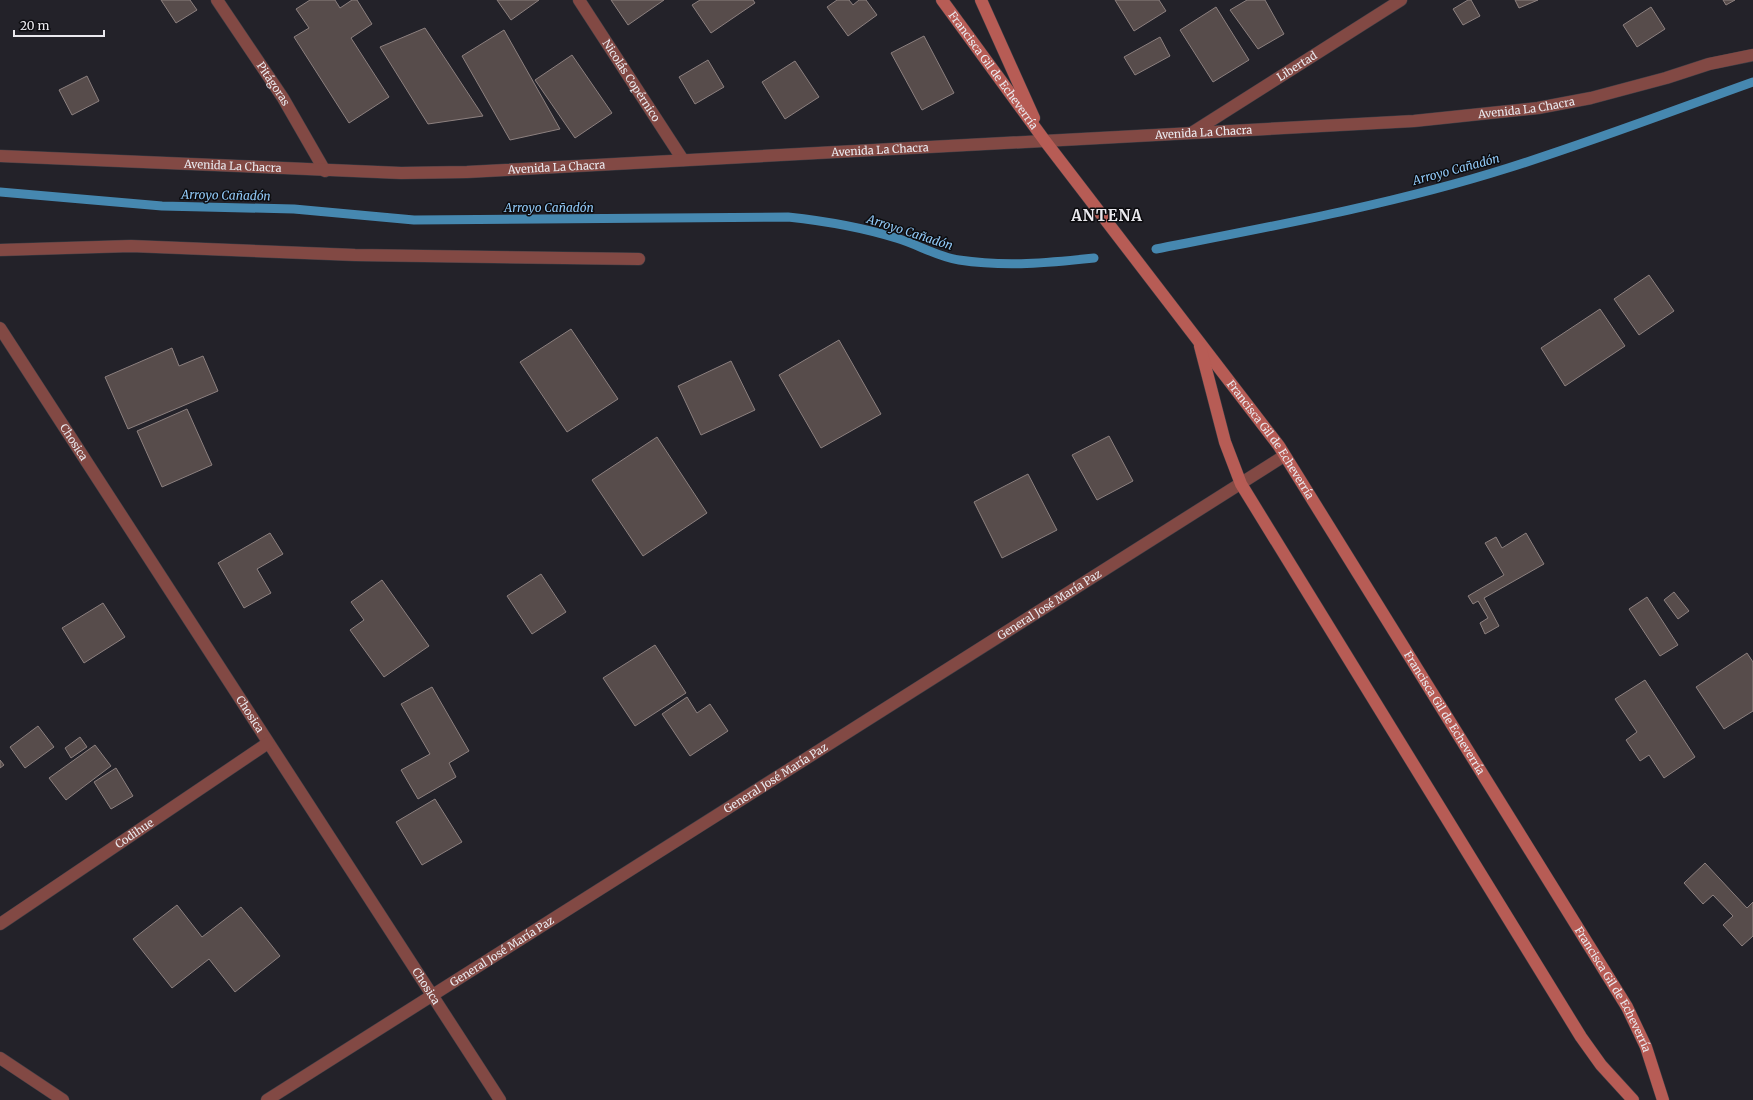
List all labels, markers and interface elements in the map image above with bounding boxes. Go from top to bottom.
street label: Francisca Gil de Echeverría [946,9,1041,132]
scale bar [14,12,104,38]
text: 20 m [20,18,49,33]
street label: Nicolás Copérnico [600,37,663,125]
street label: Libertad [1274,48,1320,84]
street label: Pitágoras [254,59,293,108]
street label: Avenida La Chacra [1476,94,1576,121]
street label: Avenida La Chacra [1154,123,1253,142]
street label: Avenida La Chacra [830,140,929,159]
water label: Arroyo Cañadón [1410,150,1501,188]
street label: Avenida La Chacra [183,157,282,175]
street label: Avenida La Chacra [506,158,606,177]
water label: Arroyo Cañadón [180,187,271,203]
water label: Arroyo Cañadón [503,200,594,215]
district label: ANTENA [1070,206,1143,225]
water label: Arroyo Cañadón [864,211,955,253]
street label: Francisca Gil de Echeverría [1224,377,1317,502]
street label: Chosica [57,421,91,463]
street label: General José María Paz [995,566,1104,643]
street label: Francisca Gil de Echeverría [1401,649,1488,777]
street label: Chosica [233,693,267,735]
street label: General José María Paz [721,740,830,816]
street label: Codihue [112,815,156,851]
street label: General José María Paz [447,913,557,989]
street label: Francisca Gil de Echeverría [1572,924,1654,1054]
street label: Chosica [409,965,443,1007]

